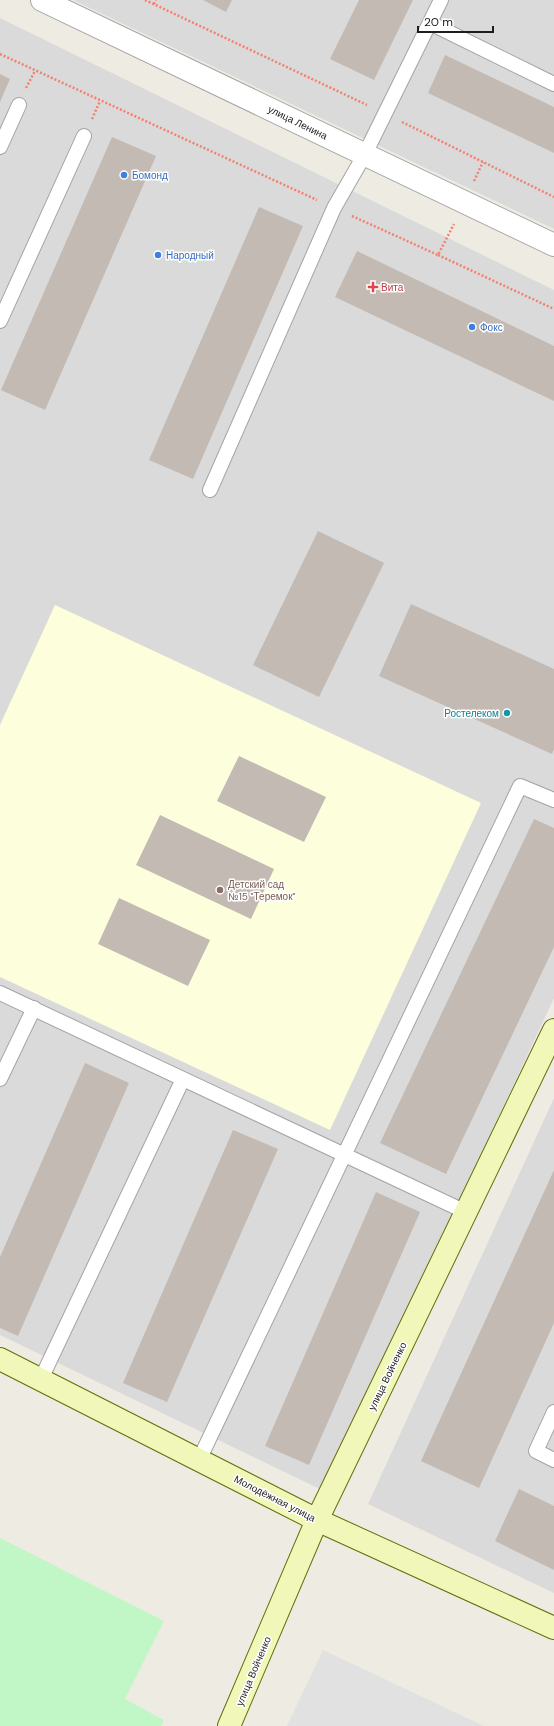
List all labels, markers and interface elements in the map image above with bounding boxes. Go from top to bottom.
scale bar [418,8,493,34]
text: 20 m [424,14,453,30]
street label: улица Ленина [266,102,330,143]
place label: Бомонд [132,169,168,182]
marker: Бомонд [119,170,129,180]
place label: Народный [166,249,214,262]
marker: Народный [153,250,163,260]
place label: Вита [381,281,404,294]
marker: Вита [368,282,378,292]
place label: Фокс [480,321,503,334]
marker: Фокс [467,322,477,332]
place label: Ростелеком [444,707,499,720]
marker: Ростелеком [502,708,512,718]
place label: Детский сад №15 "Теремок" [228,878,296,903]
marker: Детский сад №15 "Теремок" [215,885,225,895]
street label: улица Войченко [365,1340,410,1412]
street label: Молодёжная улица [232,1472,318,1525]
street label: улица Войченко [233,1634,274,1708]

